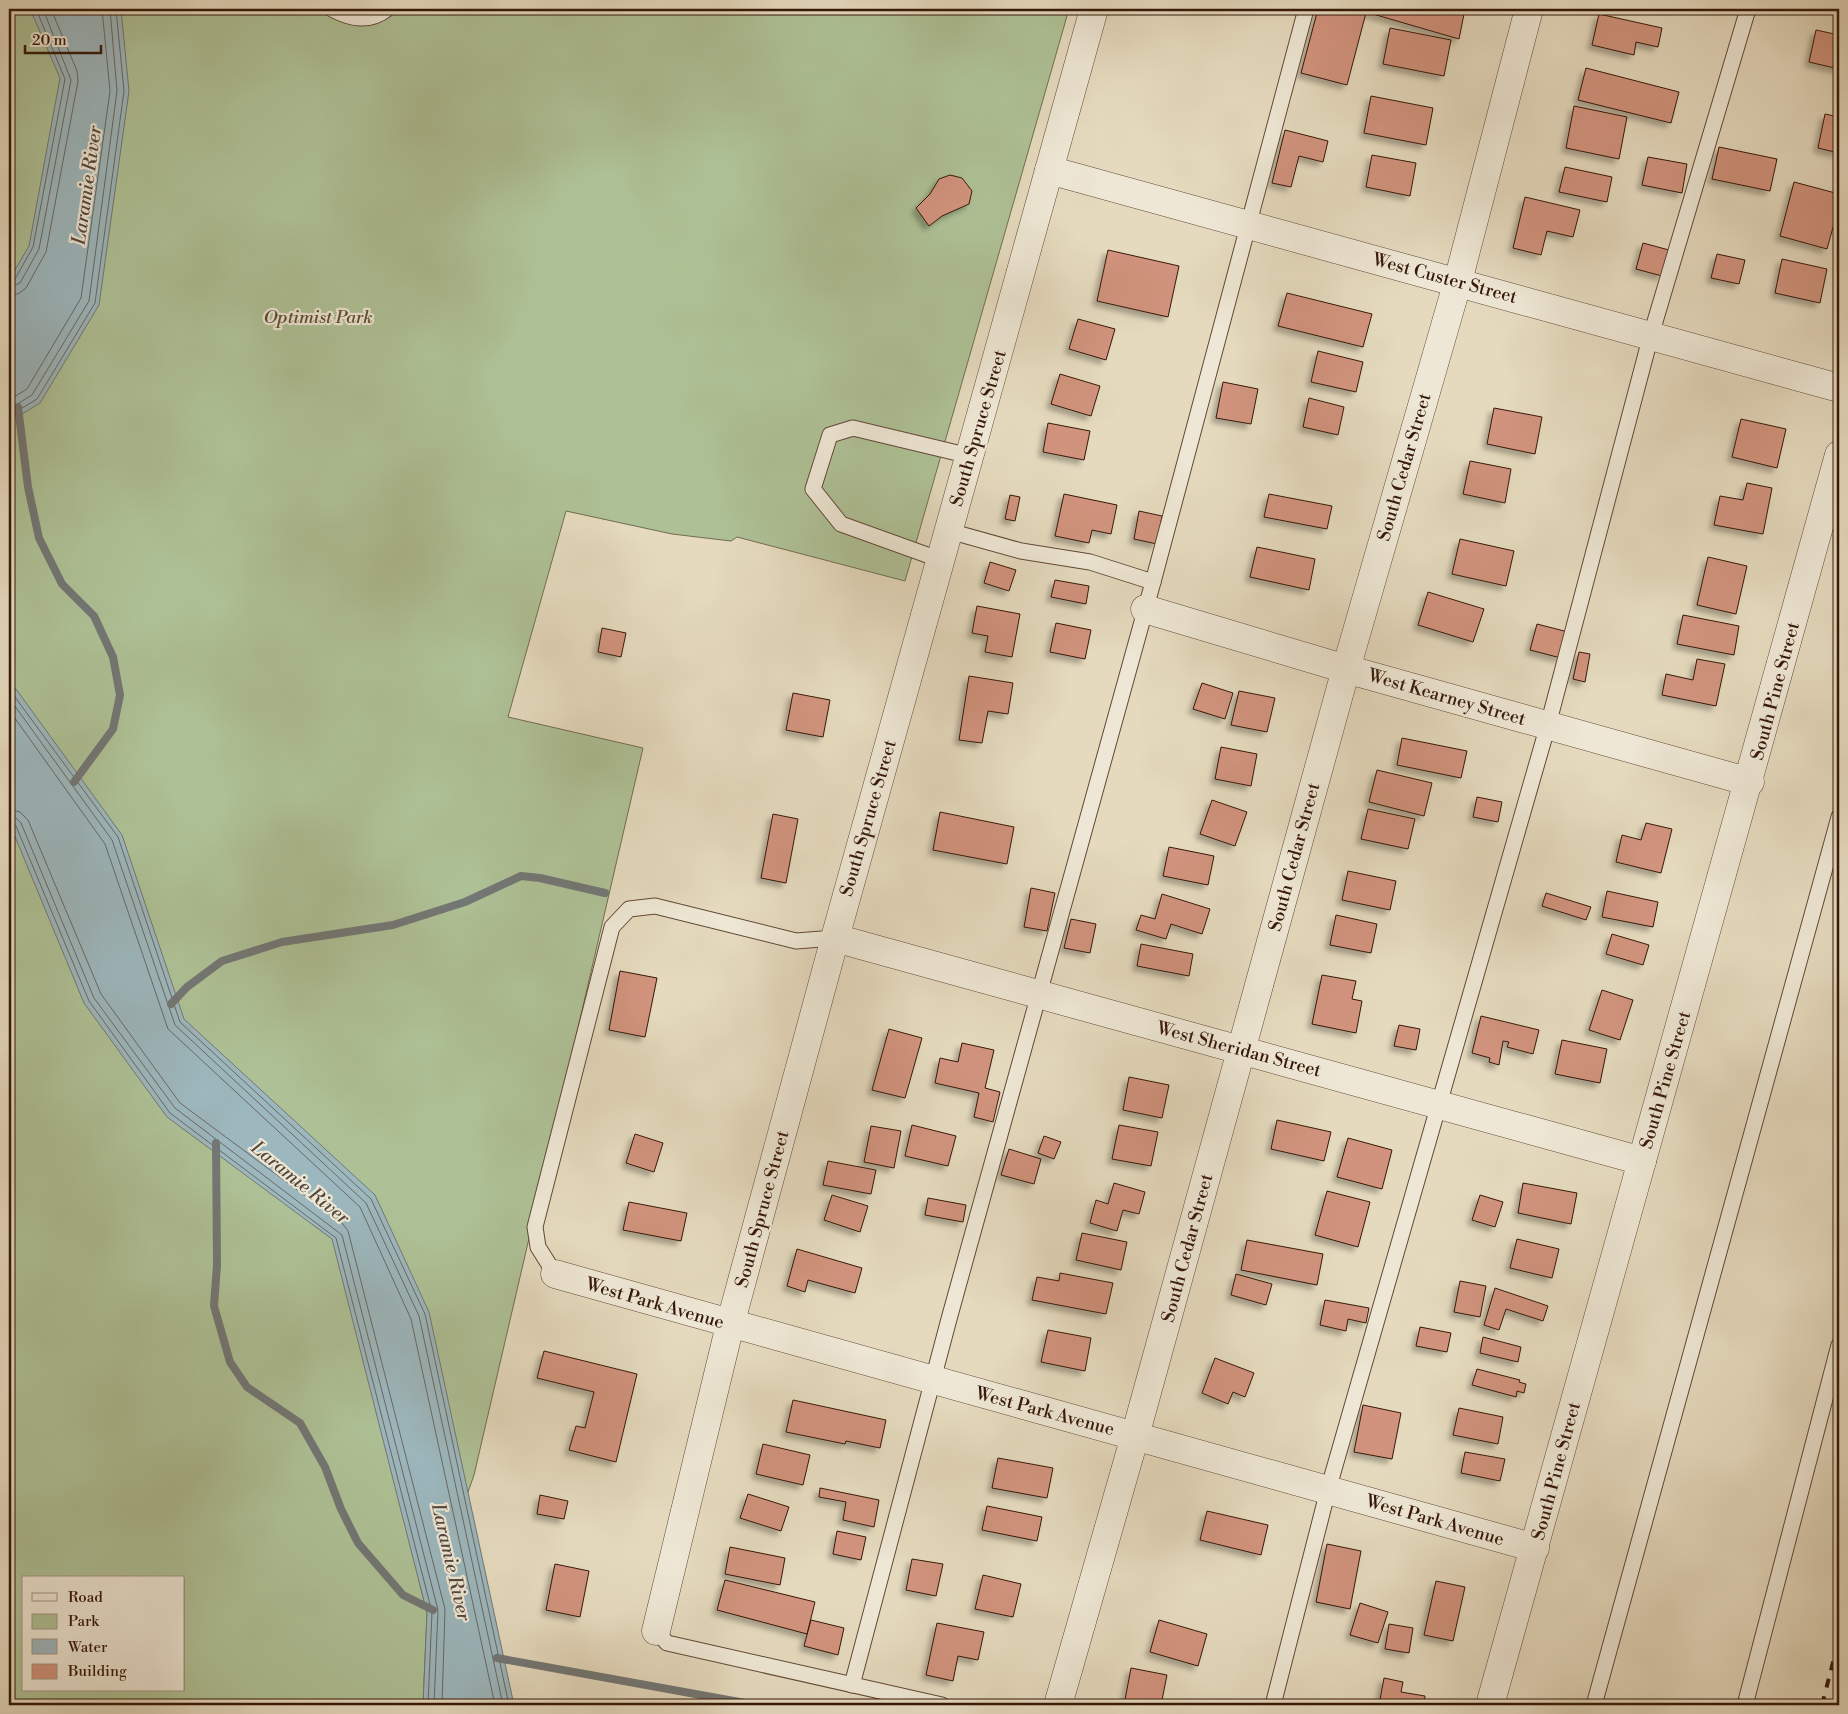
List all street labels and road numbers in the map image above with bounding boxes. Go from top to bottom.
street label: West Custer Street [1369,248,1520,309]
street label: South Spruce Street [945,347,1012,509]
street label: South Cedar Street [1372,390,1437,544]
street label: South Pine Street [1746,619,1805,763]
street label: West Kearney Street [1364,664,1529,731]
street label: South Spruce Street [835,737,902,899]
street label: South Cedar Street [1264,780,1326,934]
street label: South Pine Street [1635,1008,1696,1152]
street label: West Sheridan Street [1153,1016,1324,1083]
street label: South Spruce Street [730,1127,795,1290]
street label: South Cedar Street [1157,1171,1219,1325]
street label: West Park Avenue [582,1272,727,1334]
street label: West Park Avenue [972,1382,1117,1441]
street label: South Pine Street [1527,1399,1586,1543]
street label: West Park Avenue [1362,1489,1507,1551]

